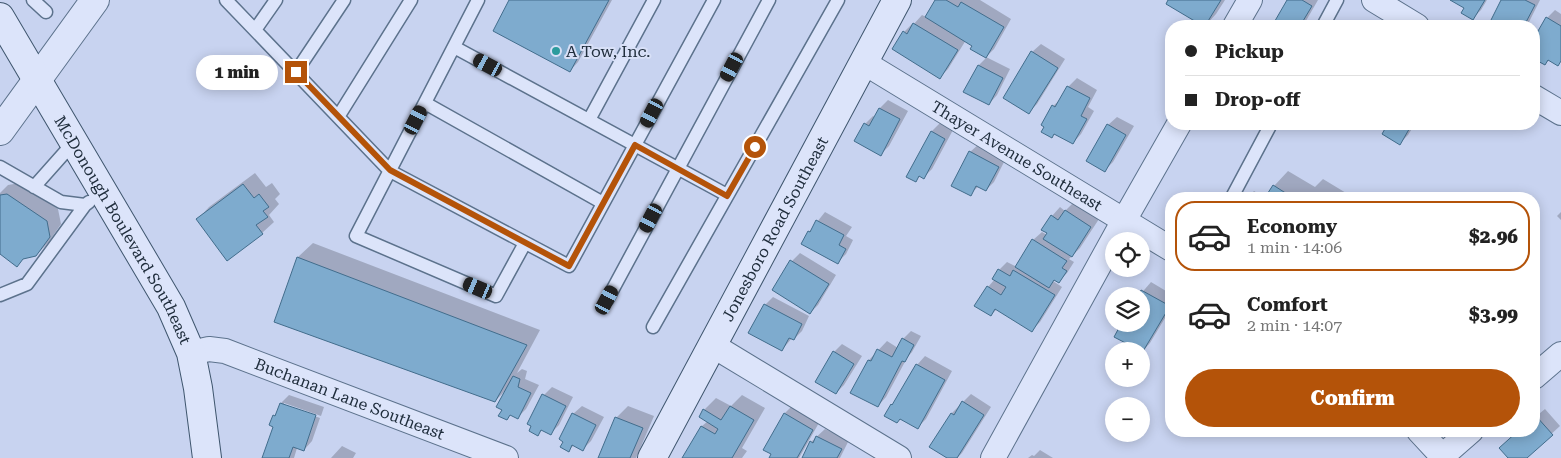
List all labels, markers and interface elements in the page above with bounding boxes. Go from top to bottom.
text: Pickup [1215,40,1284,63]
place label: A Tow, Inc. [566,42,650,61]
marker: A Tow, Inc. [550,45,562,57]
car [718,50,745,84]
car [471,51,504,79]
callout: 1 min [196,54,278,90]
route end [285,61,307,83]
text: 1 min [215,63,259,82]
text: Drop-off [1215,88,1300,111]
car [638,96,665,130]
street label: Thayer Avenue Southeast [928,97,1106,215]
car [402,103,429,137]
street label: McDonough Boulevard Southeast [50,112,195,347]
street label: Jonesboro Road Southeast [718,133,832,325]
route start [744,136,766,158]
car [637,201,664,235]
icon: car [1187,214,1232,259]
text: Economy [1247,215,1337,238]
text: $2.96 [1469,225,1518,248]
map controls [1105,232,1150,442]
button: locate [1105,232,1150,277]
text: 1 min · 14:06 [1247,238,1342,257]
car [461,275,494,301]
car [593,283,620,317]
button: layers [1105,287,1150,332]
icon: car [1187,292,1232,337]
text: Comfort [1247,293,1328,316]
text: $3.99 [1469,303,1518,326]
text: 2 min · 14:07 [1247,316,1342,335]
button: + [1105,342,1150,387]
street label: Buchanan Lane Southeast [252,354,447,444]
button: Confirm [1185,369,1520,427]
button: − [1105,397,1150,442]

